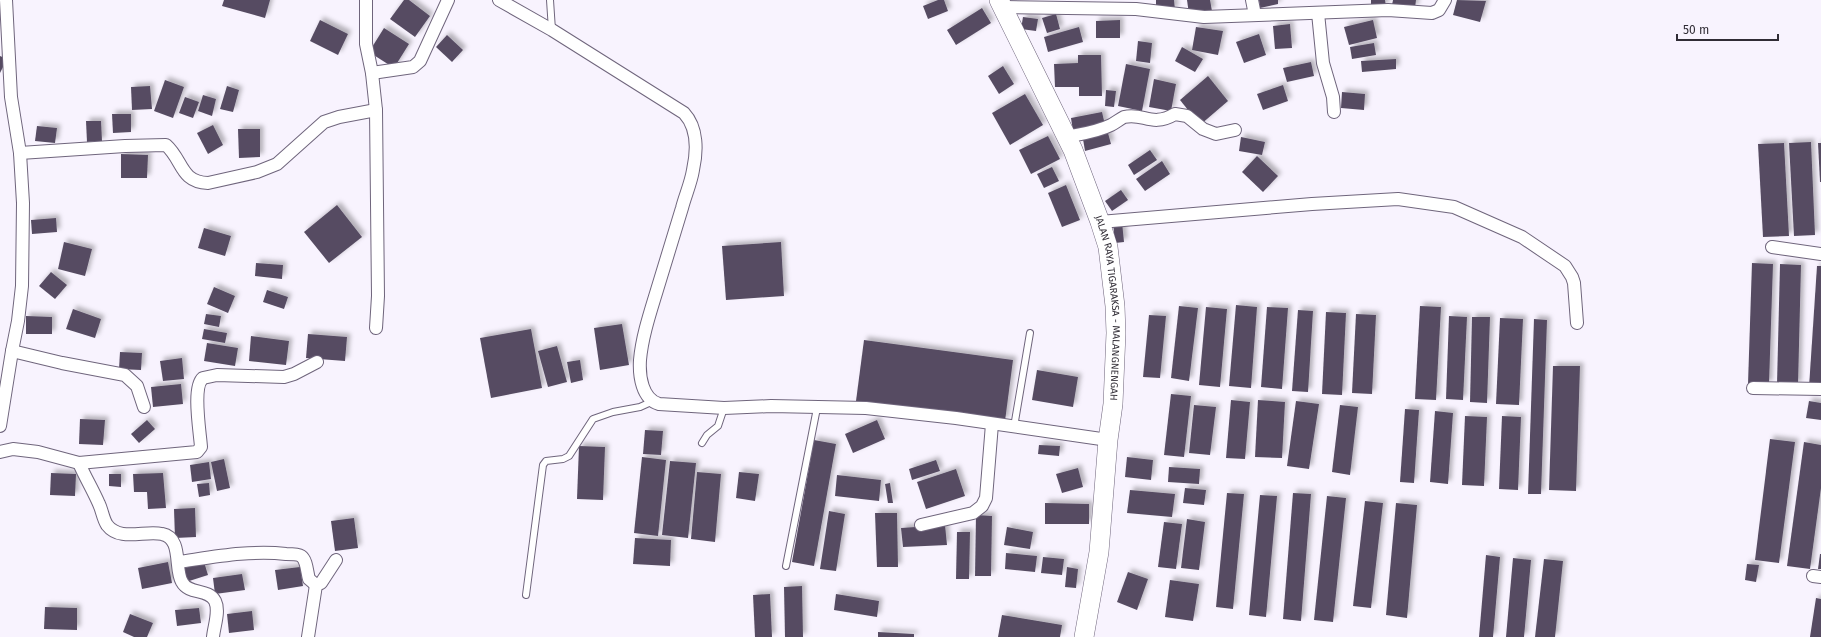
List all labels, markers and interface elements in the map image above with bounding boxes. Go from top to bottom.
scale bar [1677,16,1778,42]
text: 50 m [1683,23,1709,37]
street label: JALAN RAYA TIGARAKSA - MALANGNENGAH [1092,214,1122,401]

